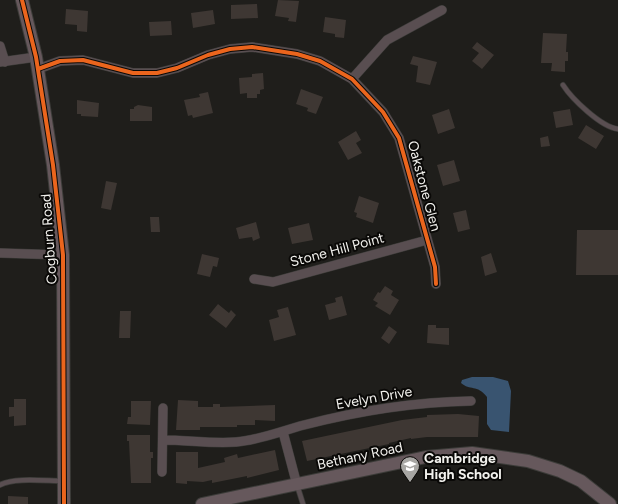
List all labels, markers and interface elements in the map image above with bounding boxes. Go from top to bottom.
street label: Oakstone Glen [404,139,444,233]
street label: Cogburn Road [37,193,61,285]
street label: Stone Hill Point [288,229,386,271]
street label: Evelyn Drive [335,383,414,413]
street label: Bethany Road [316,439,404,473]
place label: Cambridge High School [424,450,502,483]
school or university icon: Cambridge High School [399,455,421,483]

